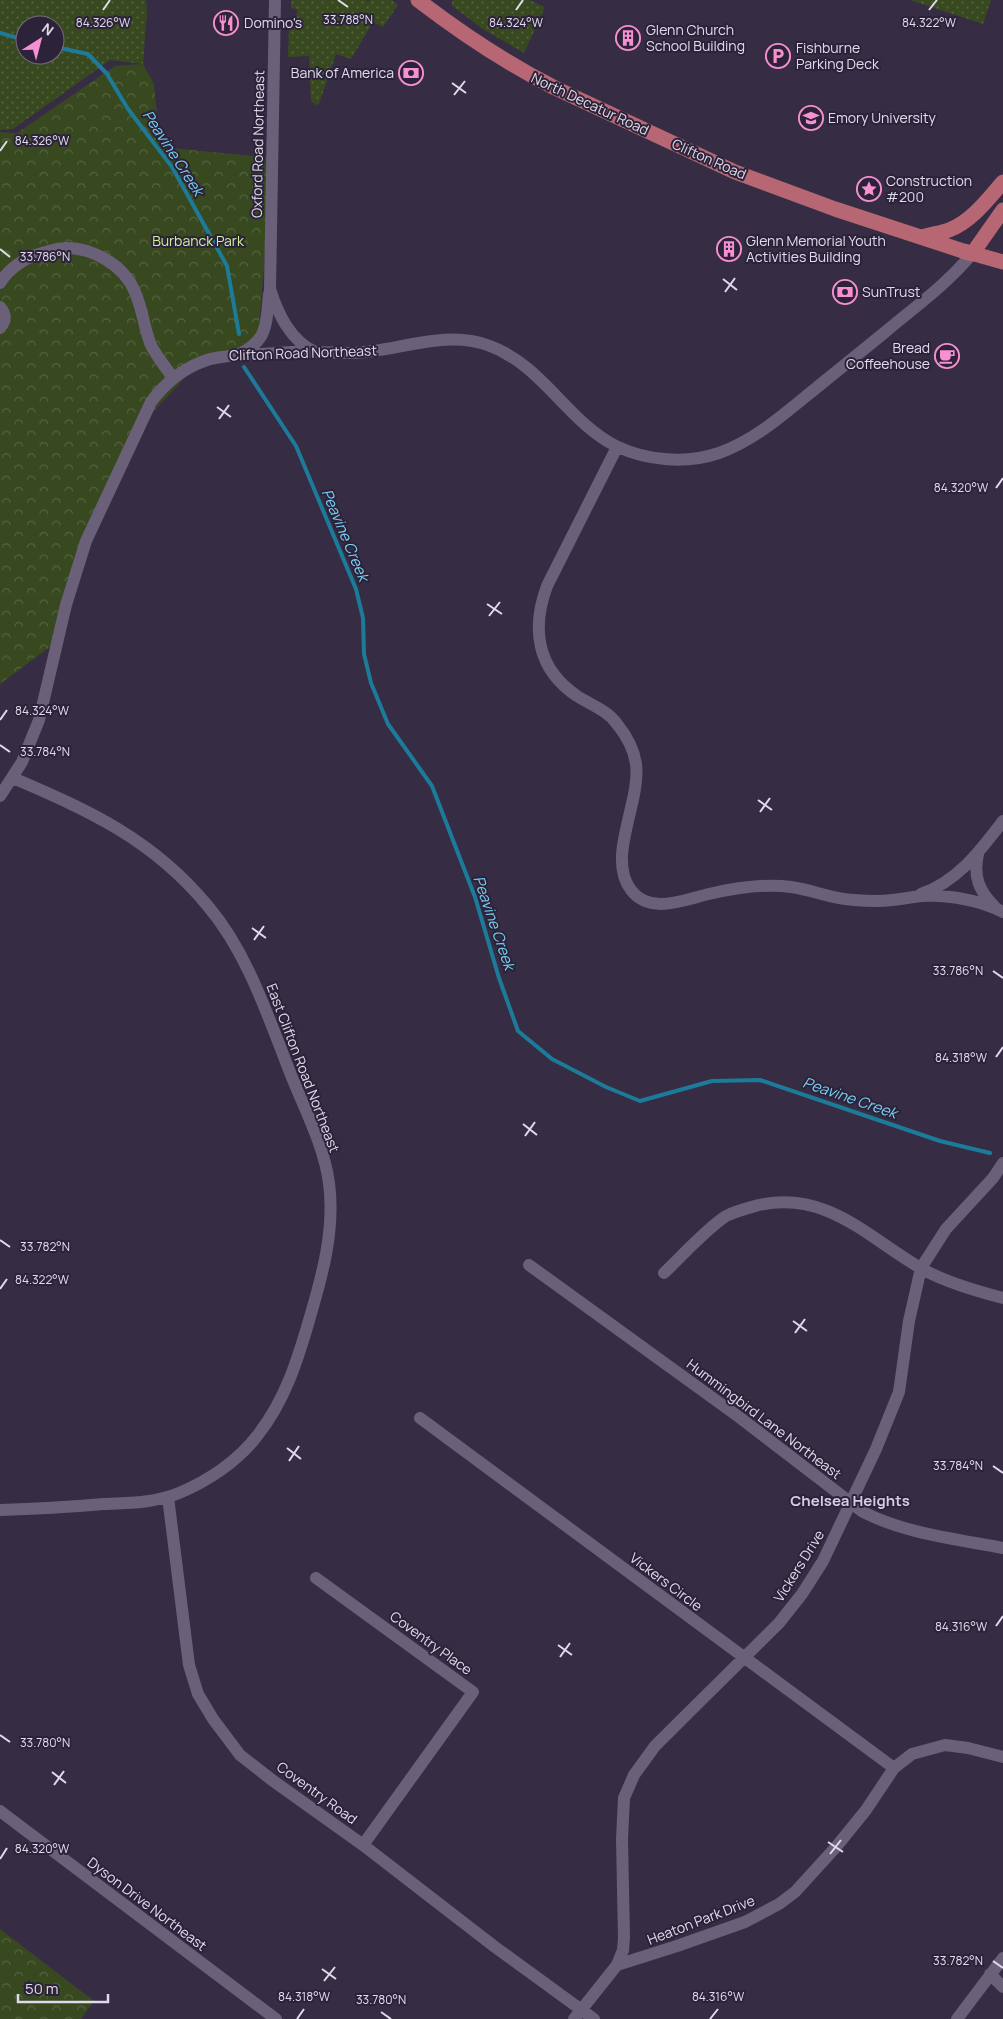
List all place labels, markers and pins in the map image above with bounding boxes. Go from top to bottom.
restaurant icon: Domino's [213,10,239,36]
place label: Domino's [244,13,302,32]
place label: Glenn Church School Building [646,20,745,55]
building icon: Glenn Church School Building [615,25,641,51]
place label: Fishburne Parking Deck [796,38,880,73]
parking icon: Fishburne Parking Deck [765,43,791,69]
bank icon: Bank of America [398,60,424,86]
place label: Bank of America [291,63,394,82]
school or university icon: Emory University [798,105,824,131]
place label: Emory University [828,108,936,127]
place label: Construction #200 [886,171,972,206]
place icon: Construction #200 [856,176,882,202]
place label: Glenn Memorial Youth Activities Building [746,231,886,266]
building icon: Glenn Memorial Youth Activities Building [716,236,742,262]
bank icon: SunTrust [832,279,858,305]
place label: SunTrust [862,282,921,301]
place label: Bread Coffeehouse [846,338,930,373]
cafe icon: Bread Coffeehouse [934,343,960,369]

